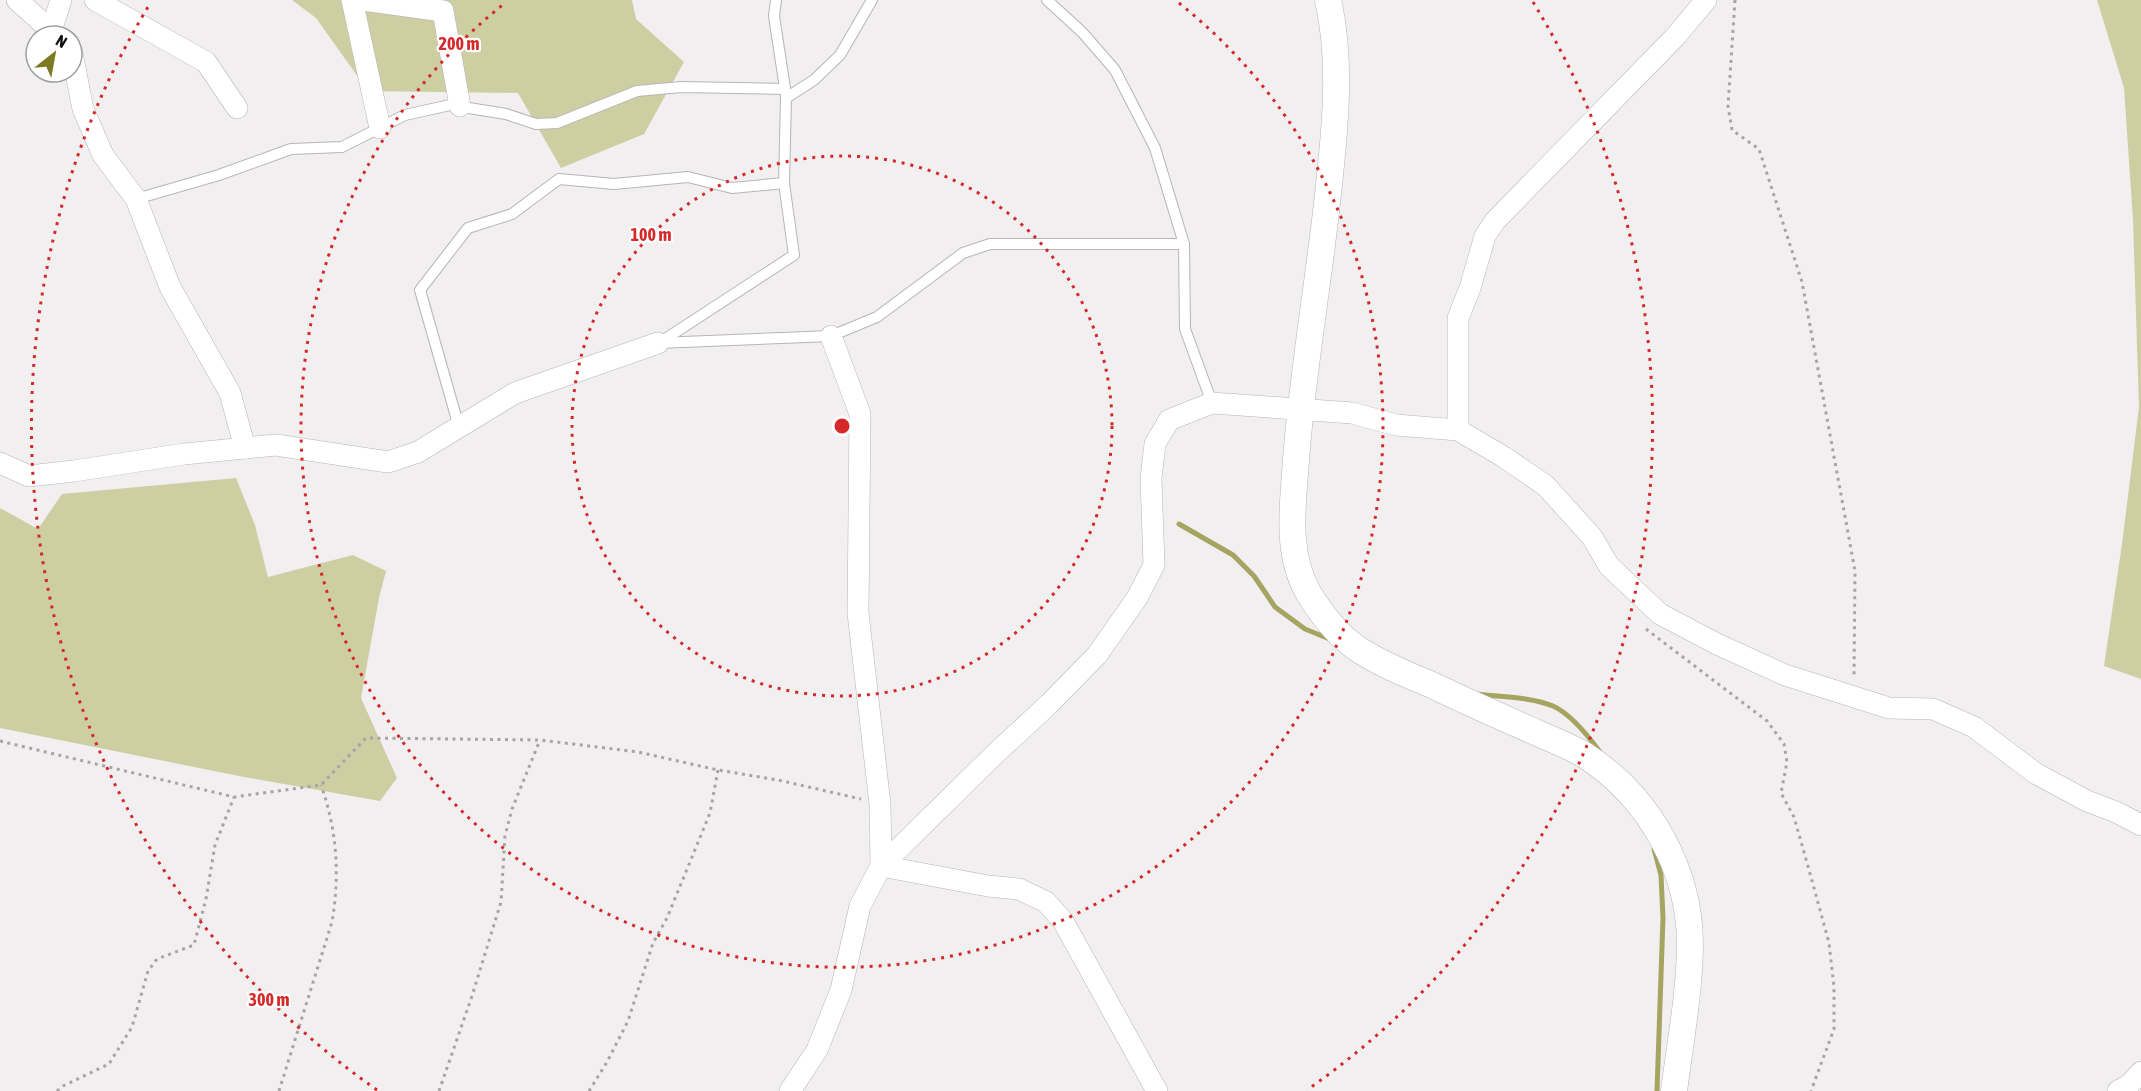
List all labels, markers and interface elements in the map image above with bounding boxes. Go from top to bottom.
north arrow [24,24,84,84]
text: N [53,31,70,51]
text: 200 m [439,33,479,54]
text: 100 m [631,224,671,245]
centre of rings [832,416,852,436]
text: 300 m [249,989,289,1010]

